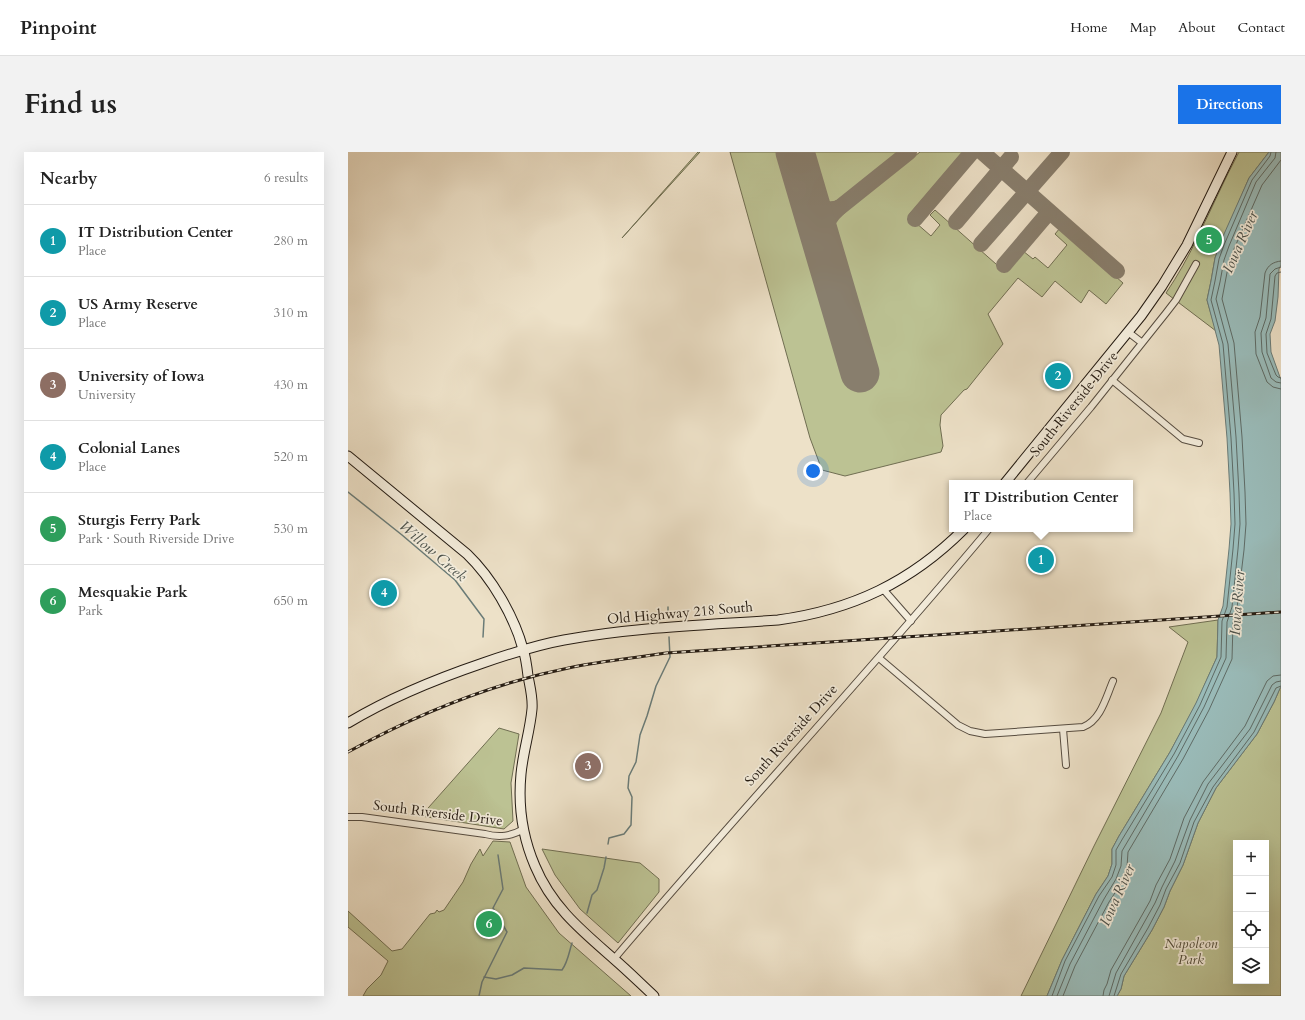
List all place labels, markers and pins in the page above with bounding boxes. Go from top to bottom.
pin: 5 [1196,225,1222,255]
pin: 2 [1045,361,1071,391]
pin: 1 [1028,545,1054,575]
pin: 4 [371,578,397,608]
pin: 3 [575,751,601,781]
pin: 6 [476,909,502,939]

